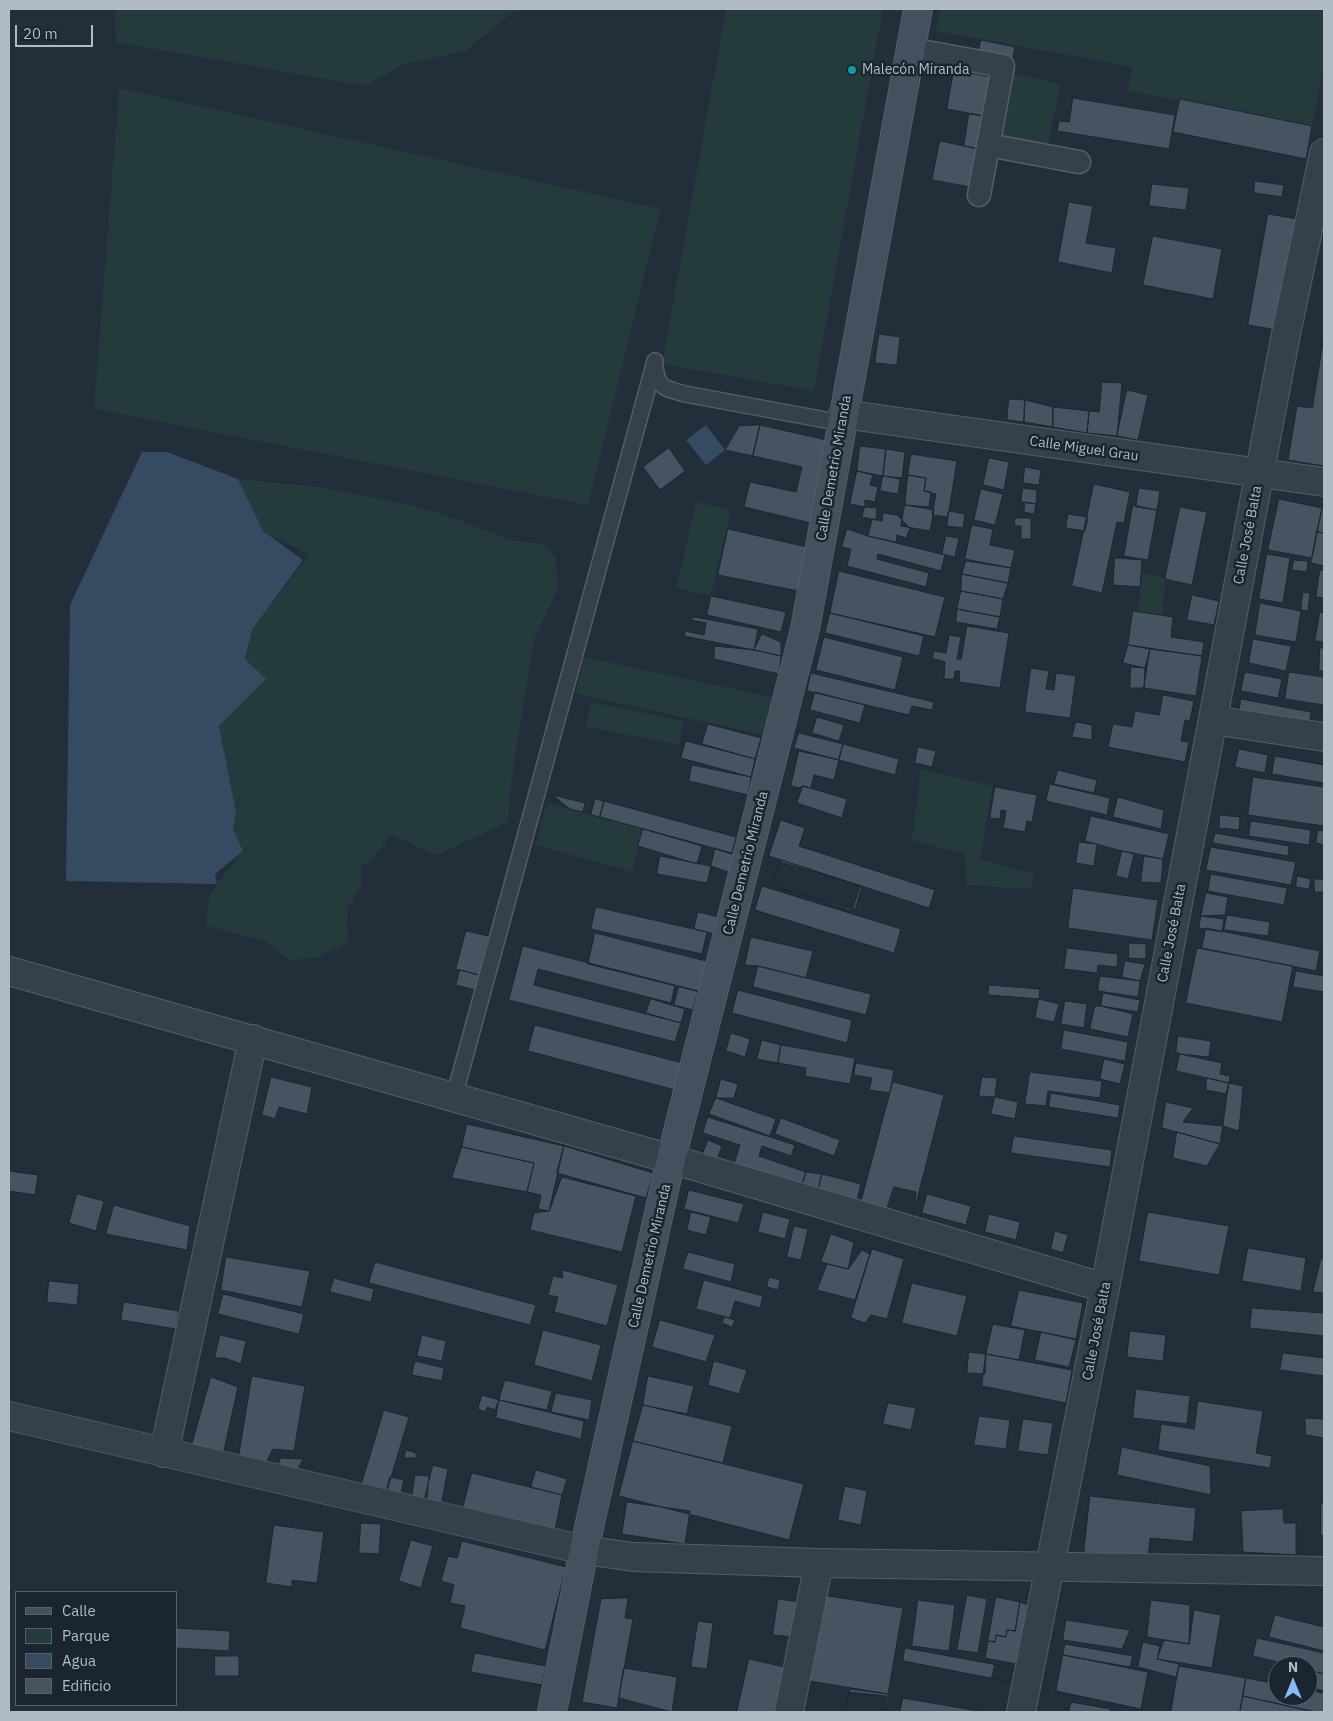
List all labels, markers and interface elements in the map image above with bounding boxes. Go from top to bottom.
scale bar [18,15,95,47]
text: 20 m [23,24,58,43]
place label: Malecón Miranda [862,62,969,78]
marker: Malecón Miranda [846,64,858,76]
street label: Calle Demetrio Miranda [813,394,855,542]
street label: Calle Miguel Grau [1028,433,1140,465]
street label: Calle José Balta [1230,484,1266,586]
street label: Calle Demetrio Miranda [720,789,772,937]
street label: Calle José Balta [1154,882,1190,984]
street label: Calle Demetrio Miranda [625,1182,675,1330]
street label: Calle José Balta [1079,1280,1115,1382]
legend [15,1591,178,1706]
text: Calle [62,1601,96,1620]
text: Parque [62,1626,110,1645]
text: Agua [62,1651,96,1670]
north arrow [1268,1656,1318,1706]
text: N [1288,1658,1298,1676]
text: Edificio [62,1676,111,1695]

